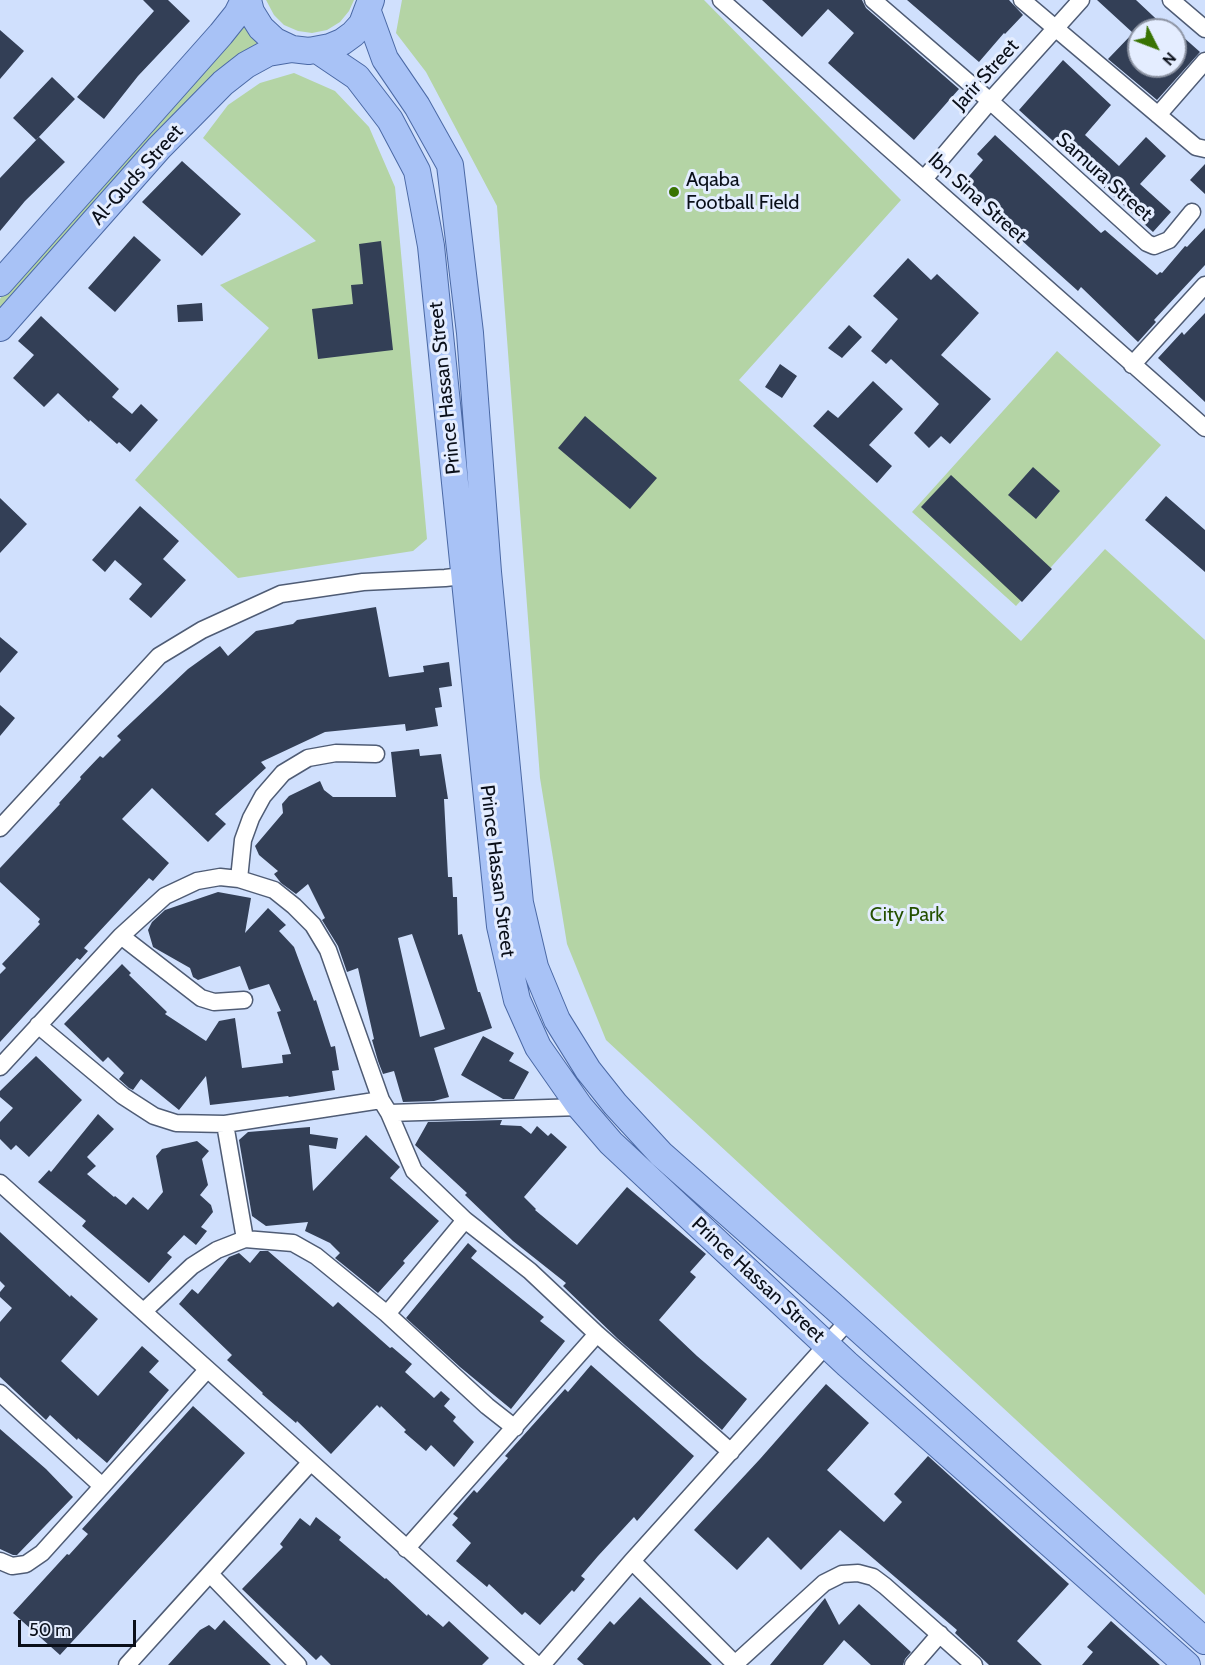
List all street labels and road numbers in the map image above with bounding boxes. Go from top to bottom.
street label: Jarir Street [948,35,1024,115]
street label: Al-Quds Street [86,120,188,230]
street label: Samura Street [1051,128,1157,226]
street label: Ibn Sina Street [923,148,1031,248]
street label: Prince Hassan Street [424,300,466,476]
street label: Prince Hassan Street [475,783,519,959]
street label: Prince Hassan Street [686,1212,830,1348]

